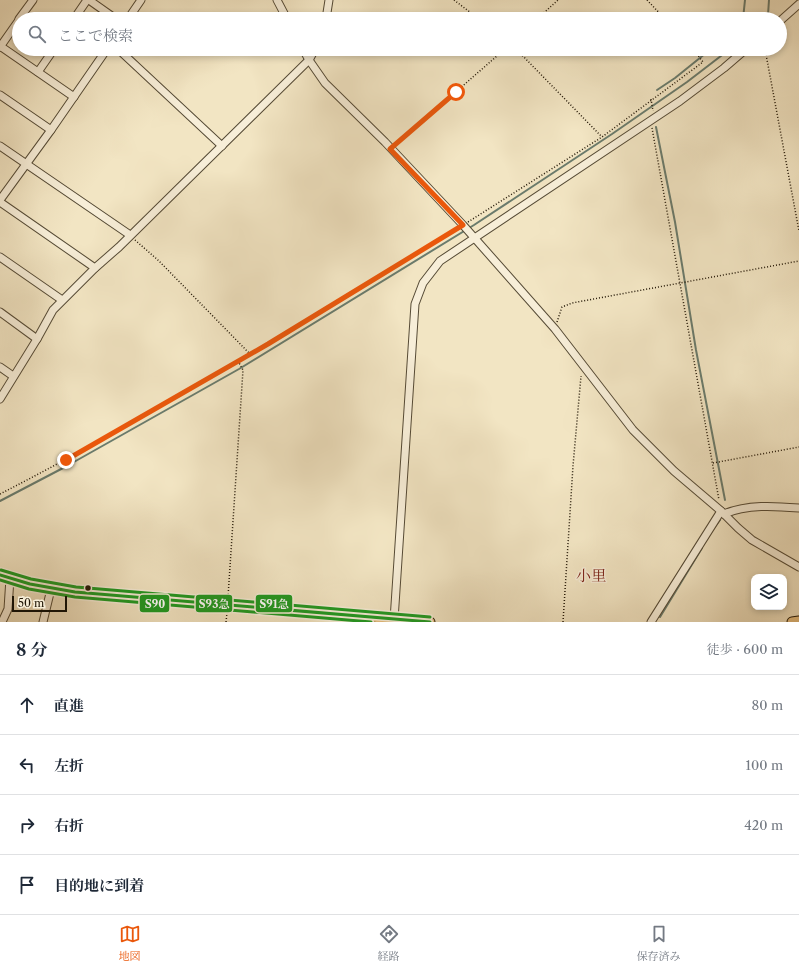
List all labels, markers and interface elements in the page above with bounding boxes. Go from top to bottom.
search box [12,12,787,56]
icon: search [26,23,48,45]
text: ここで検索 [58,26,133,45]
route start [447,83,465,101]
route end [57,451,75,469]
district label: 小里 [576,566,606,585]
map controls [751,574,787,610]
button: layers [751,574,787,610]
unlabelled marker [83,583,93,593]
scale bar [12,594,67,613]
line badge: S90 [139,594,170,613]
line badge: S93急 [195,594,233,613]
line badge: S91急 [255,594,293,613]
text: 50 m [18,596,44,610]
text: S90 [145,597,165,611]
text: S93急 [199,597,229,611]
text: S91急 [259,597,289,611]
text: 8 分 [16,640,48,660]
text: 徒歩 · 600 m [707,641,783,657]
icon: ahead [16,694,38,716]
text: 直進 [54,696,84,715]
text: 80 m [751,697,783,713]
icon: left [16,754,38,776]
text: 左折 [54,756,84,775]
text: 100 m [745,757,783,773]
icon: right [16,814,38,836]
text: 右折 [54,816,84,835]
text: 420 m [744,817,783,833]
icon: arrive [16,874,38,896]
text: 目的地に到着 [54,876,144,895]
tab: 地図 [119,923,141,963]
tab: 経路 [378,923,400,963]
tab: 保存済み [637,923,681,963]

